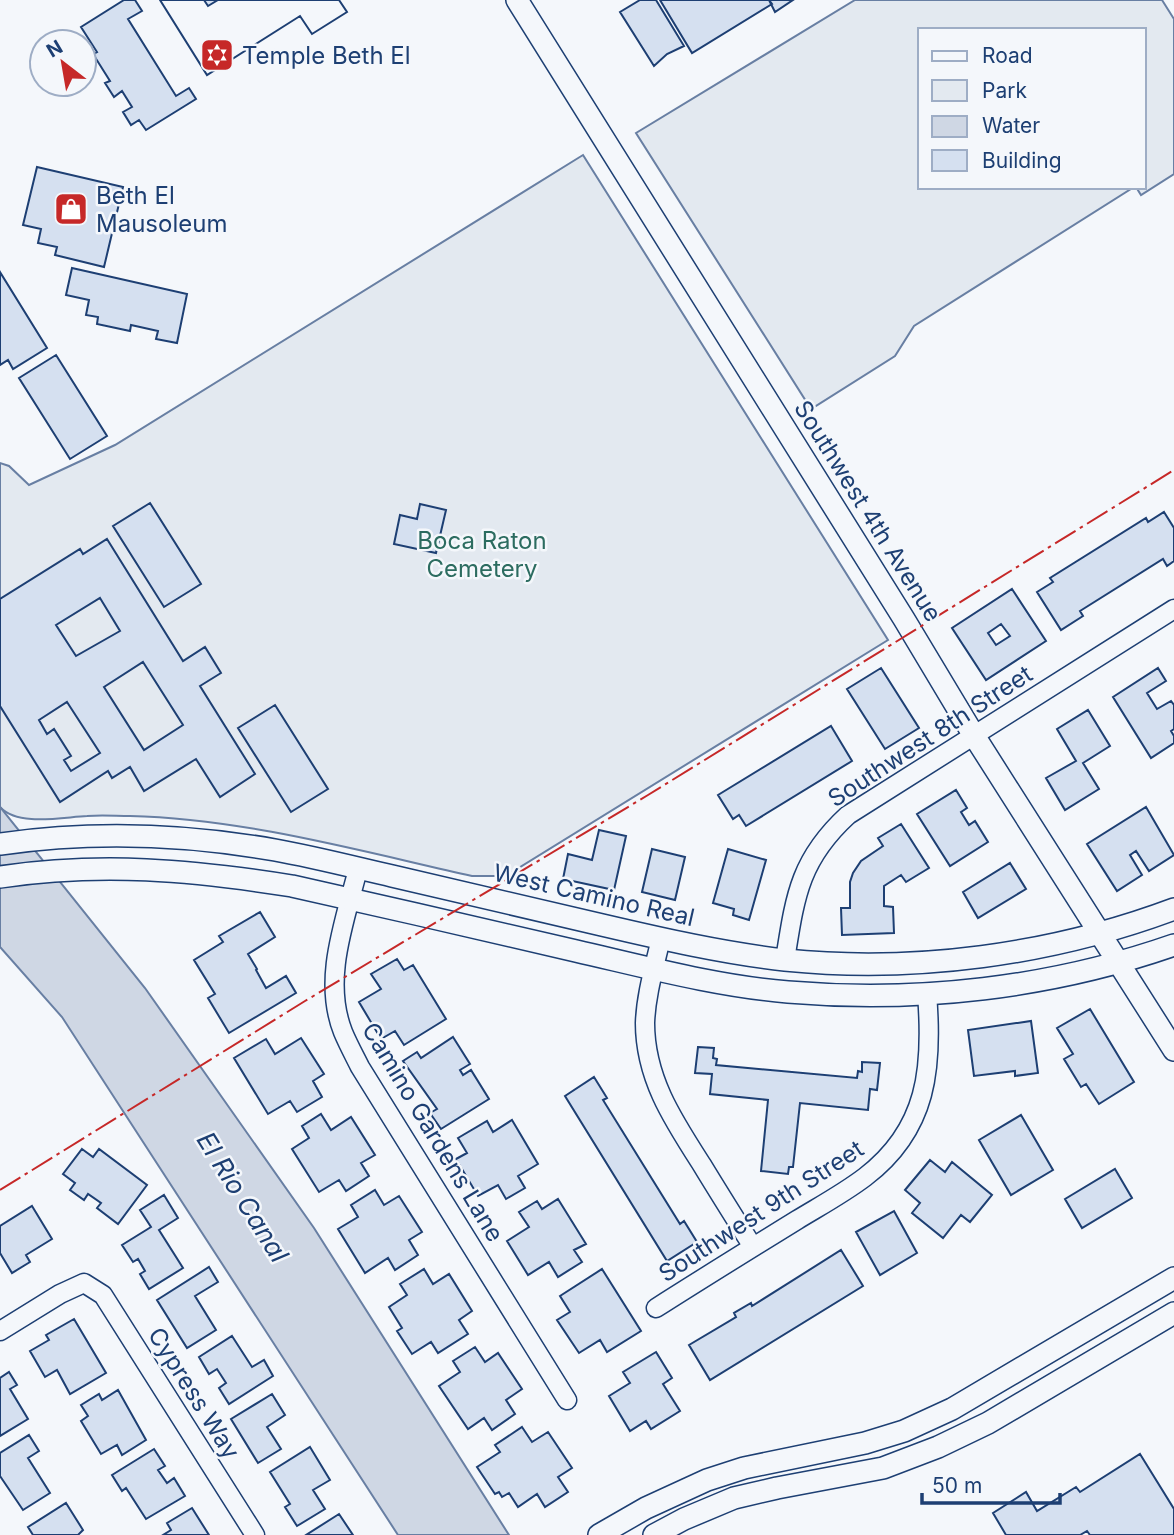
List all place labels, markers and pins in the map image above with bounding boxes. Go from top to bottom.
synagogue icon: Temple Beth El [198,36,236,74]
place label: Temple Beth El [242,41,411,70]
place label: Beth El Mausoleum [96,181,227,238]
shop icon: Beth El Mausoleum [52,190,90,228]

